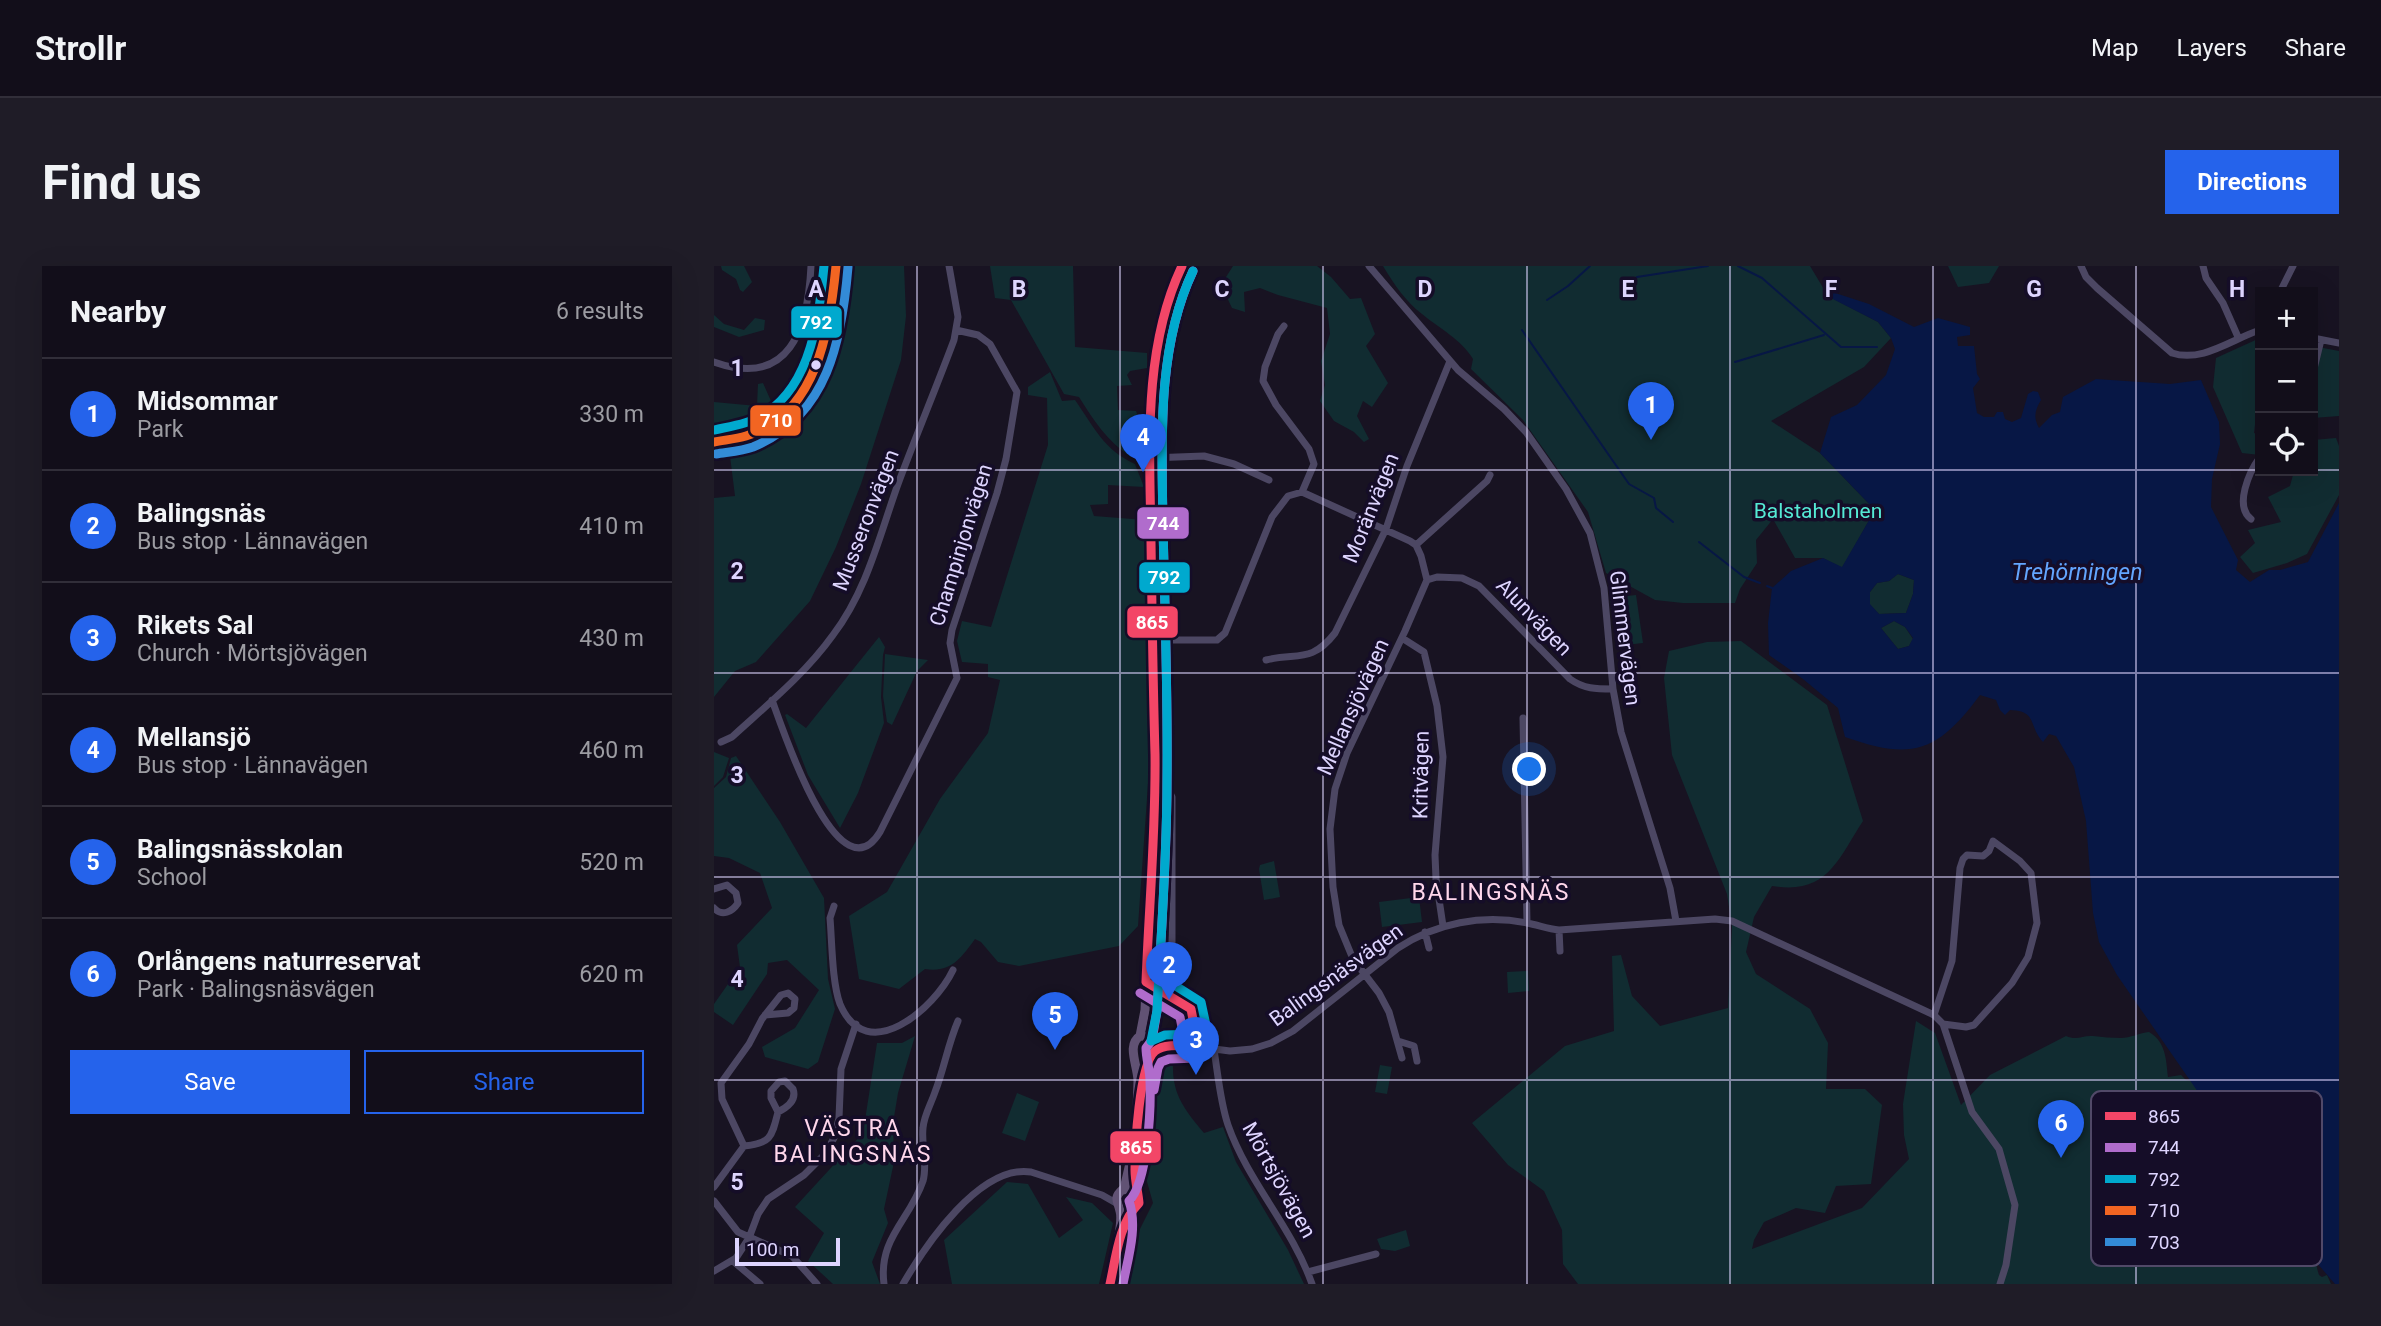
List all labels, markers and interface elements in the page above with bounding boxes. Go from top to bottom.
text: Strollr [35,29,126,68]
text: Map [2091,34,2139,62]
text: Layers [2177,34,2247,62]
text: Share [2285,34,2346,62]
button: Directions [2165,150,2339,214]
text: Find us [42,154,202,211]
text: A [808,276,824,303]
text: B [1012,276,1026,303]
text: C [1214,276,1230,303]
text: D [1418,276,1432,303]
text: E [1622,276,1635,303]
text: F [1825,276,1838,303]
text: G [2026,276,2042,303]
text: H [2229,276,2245,303]
map controls [2255,287,2318,476]
button: + [2255,287,2318,350]
text: Nearby [70,294,166,329]
text: 6 results [556,298,644,325]
line badge: 792 [790,305,843,339]
text: 792 [800,311,832,334]
button: − [2255,350,2318,413]
text: 1 [730,355,744,382]
unlabelled marker [809,358,823,372]
pin: 1 [1628,382,1674,440]
text: Midsommar [137,386,278,416]
text: 1 [86,401,100,428]
text: 330 m [579,401,644,428]
line badge: 710 [749,404,802,437]
text: 710 [760,409,792,432]
button: locate [2255,413,2318,476]
pin: 4 [1120,414,1166,472]
text: Park [137,416,183,443]
street label: Musseronvägen [828,446,904,594]
street label: Moränvägen [1338,450,1404,566]
street label: Champinjonvägen [925,461,997,629]
text: Balingsnäs [137,498,266,528]
park label: Balstaholmen [1754,499,1882,523]
line badge: 744 [1136,506,1190,540]
text: 744 [1147,512,1179,535]
text: 2 [86,513,100,540]
text: 410 m [579,513,644,540]
text: Bus stop · Lännavägen [137,528,368,555]
text: 2 [730,558,744,585]
water label: Trehörningen [2012,559,2142,586]
line badge: 792 [1138,561,1191,594]
text: 792 [1148,566,1180,589]
street label: Glimmervägen [1605,569,1645,707]
street label: Alunvägen [1491,573,1577,661]
line badge: 865 [1126,605,1179,639]
text: Rikets Sal [137,610,254,640]
text: 865 [1136,611,1168,634]
text: 3 [86,625,100,652]
text: 430 m [579,625,644,652]
street label: Mellansjövägen [1312,635,1394,779]
text: Church · Mörtsjövägen [137,640,368,667]
text: Mellansjö [137,722,251,752]
street label: Kritvägen [1408,731,1434,819]
text: 4 [86,737,100,764]
text: 460 m [579,737,644,764]
text: Bus stop · Lännavägen [137,752,368,779]
your location [1512,752,1546,786]
text: 3 [730,762,744,789]
text: Balingsnässkolan [137,834,343,864]
text: 5 [86,849,100,876]
text: 520 m [579,849,644,876]
text: School [137,864,207,891]
district label: BALINGSNÄS [1412,879,1570,906]
street label: Balingsnäsvägen [1265,919,1407,1031]
pin: 2 [1146,942,1192,1000]
text: Orlångens naturreservat [137,946,421,976]
text: 6 [86,961,100,988]
text: 620 m [579,961,644,988]
text: 4 [730,966,744,993]
text: Park · Balingsnäsvägen [137,976,375,1003]
pin: 5 [1032,992,1078,1050]
pin: 3 [1173,1017,1219,1075]
button: Save [70,1050,350,1114]
button: Share [364,1050,644,1114]
legend [2091,1091,2322,1266]
pin: 6 [2038,1100,2084,1158]
text: 865 [2148,1105,2180,1128]
district label: VÄSTRA BALINGSNÄS [774,1115,932,1168]
street label: Mörtsjövägen [1237,1118,1321,1242]
line badge: 865 [1109,1130,1162,1164]
text: 865 [1120,1136,1152,1159]
text: 744 [2148,1136,2180,1159]
text: 792 [2148,1168,2180,1191]
text: 5 [730,1169,744,1196]
text: 710 [2148,1199,2180,1222]
text: 703 [2148,1231,2180,1254]
scale bar [735,1235,840,1267]
text: 100 m [746,1238,799,1261]

